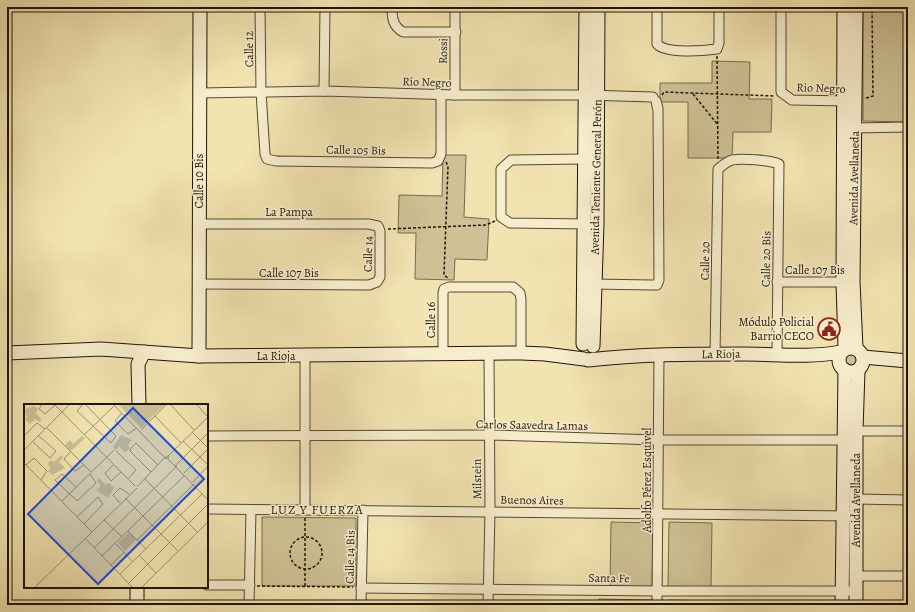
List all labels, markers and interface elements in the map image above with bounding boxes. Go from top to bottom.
street label: Calle 12 [241,30,257,67]
street label: Rossi [435,38,451,64]
street label: Río Negro [402,73,452,91]
street label: Rio Negro [796,79,846,97]
street label: Avenida Teniente General Perón [587,99,605,256]
street label: Avenida Avellaneda [845,130,863,226]
street label: Calle 105 Bis [326,141,386,159]
street label: Calle 10 Bis [191,153,207,208]
street label: La Pampa [265,204,313,220]
street label: Calle 20 Bis [758,230,774,287]
street label: Calle 14 [360,235,376,272]
street label: Calle 20 [697,241,713,281]
street label: Calle 107 Bis [785,262,845,278]
street label: Calle 107 Bis [259,265,319,281]
street label: Calle 16 [423,301,439,338]
place label: Módulo Policial Barrio CECO [739,314,814,344]
public building icon: Módulo Policial Barrio CECO [816,316,842,342]
street label: La Rioja [701,346,741,362]
street label: La Rioja [256,348,296,364]
inset map [24,404,208,588]
street label: Carlos Saavedra Lamas [476,416,588,434]
street label: Adolfo Pérez Esquivel [639,427,655,533]
street label: Avenida Avellaneda [848,452,864,548]
street label: Milstein [469,458,485,499]
street label: Buenos Aires [500,491,564,509]
district label: LUZ Y FUERZA [270,501,364,518]
street label: Calle 14 Bis [342,530,358,584]
street label: Santa Fe [588,570,630,586]

